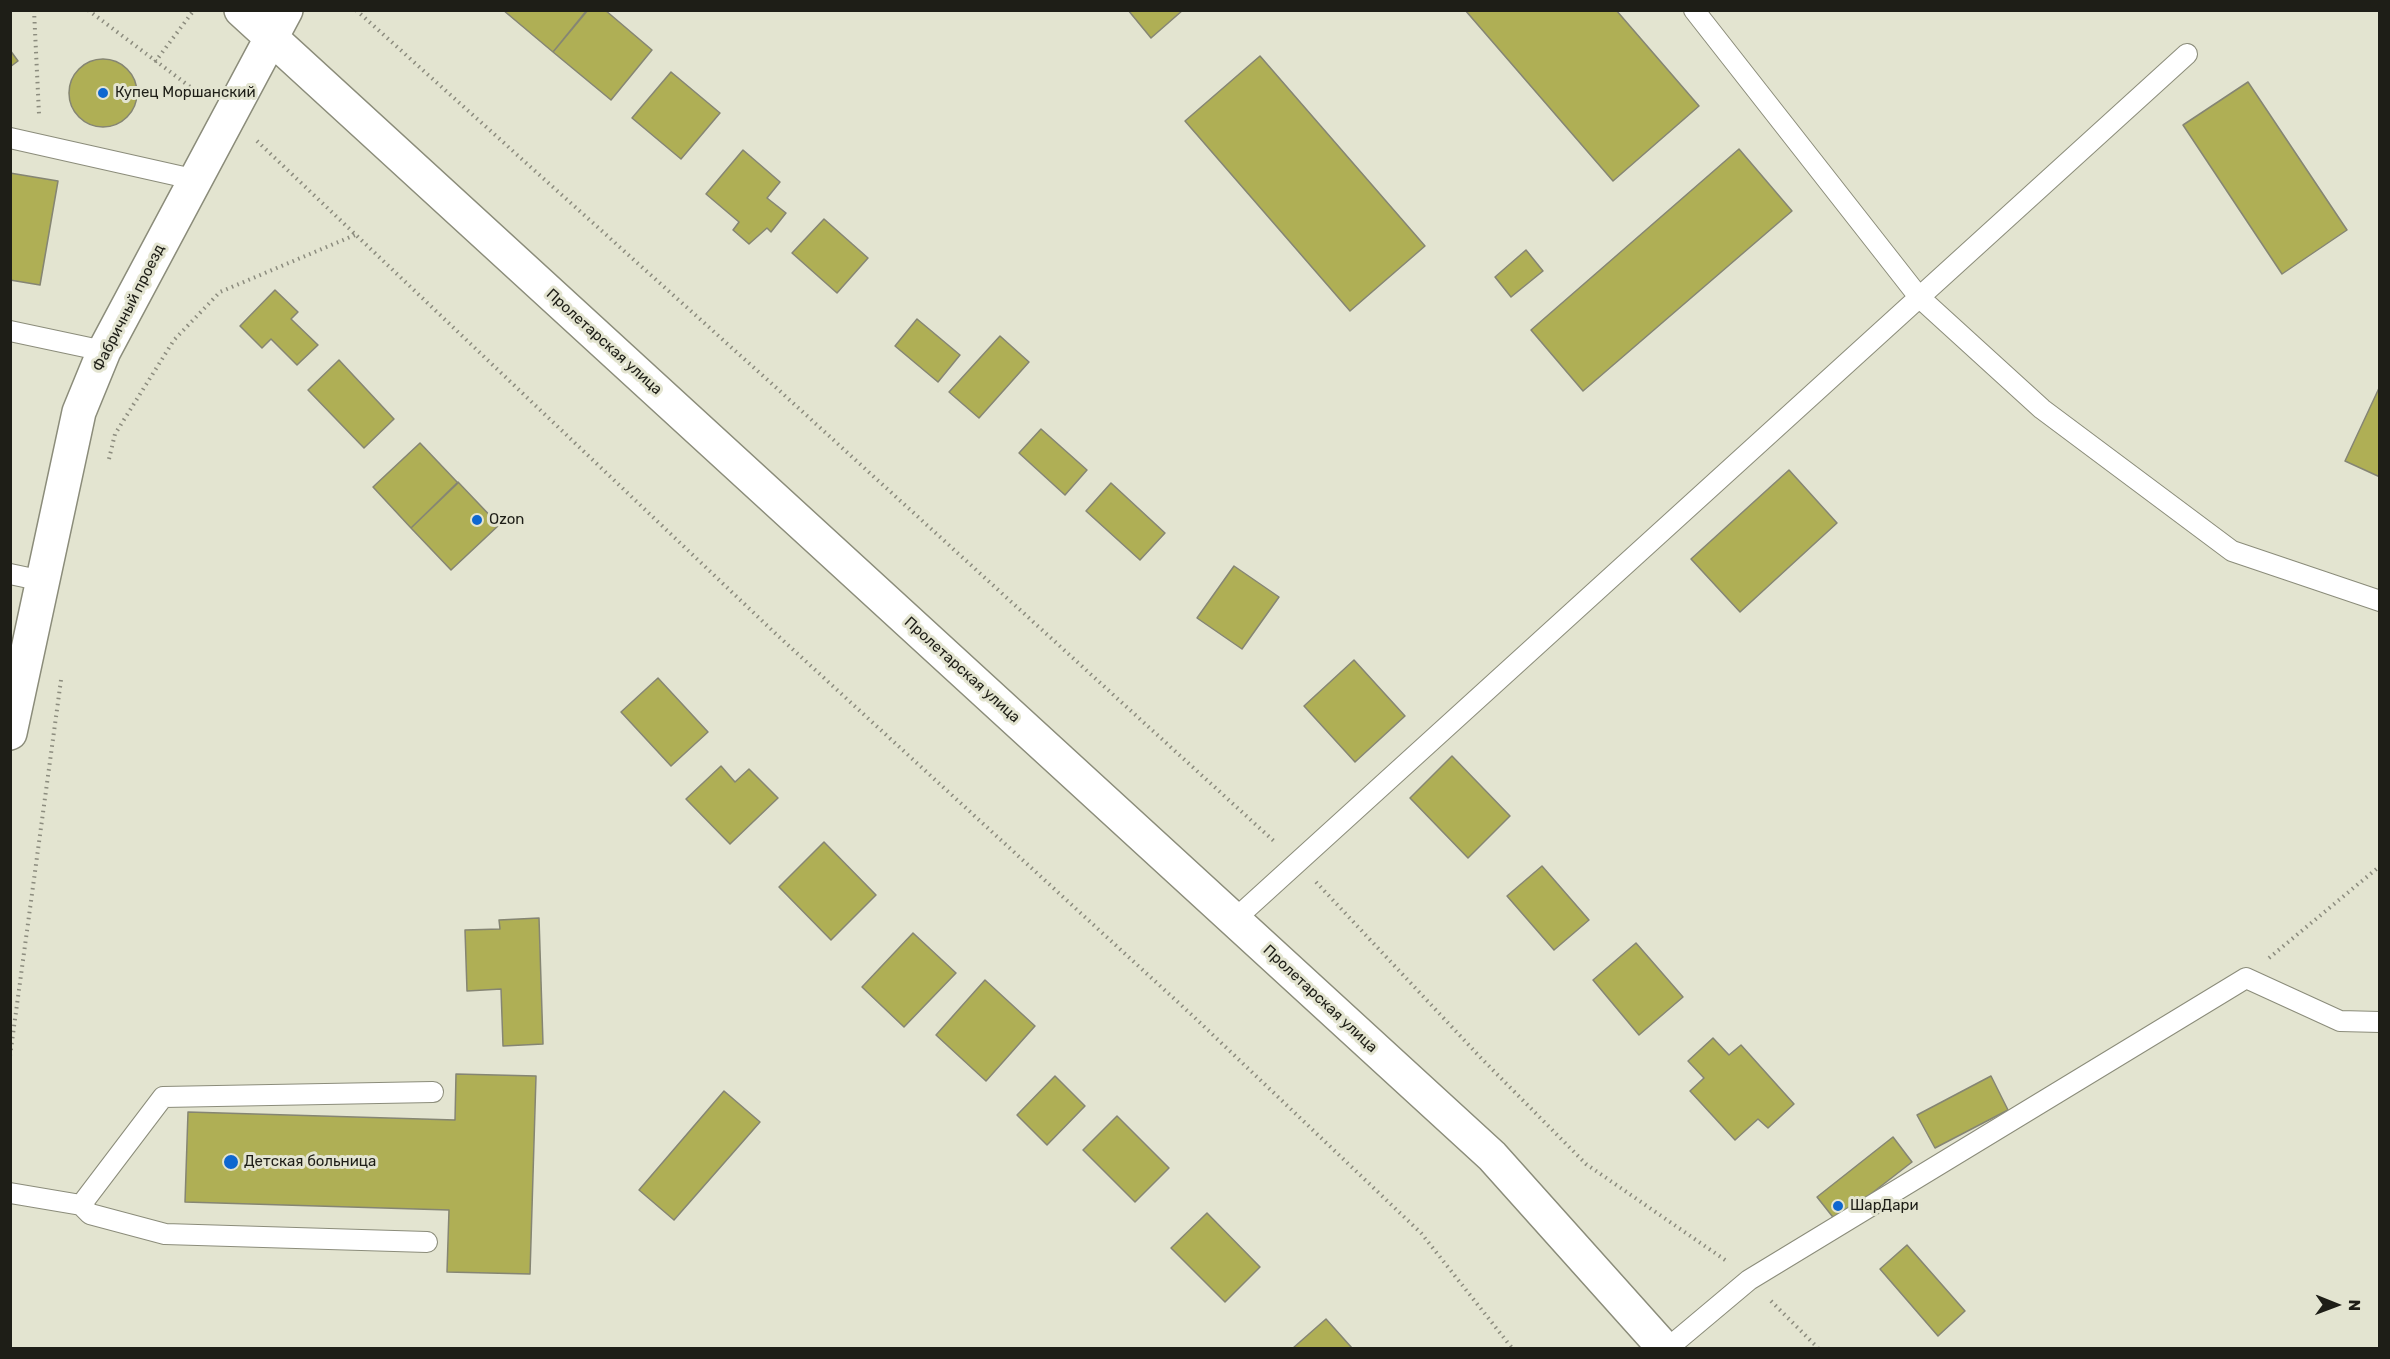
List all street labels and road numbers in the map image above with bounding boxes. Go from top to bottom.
street label: Фабричный проезд [89,241,169,375]
street label: Пролетарская улица [542,285,666,399]
street label: Пролетарская улица [900,613,1024,727]
street label: Пролетарская улица [1259,941,1381,1057]

